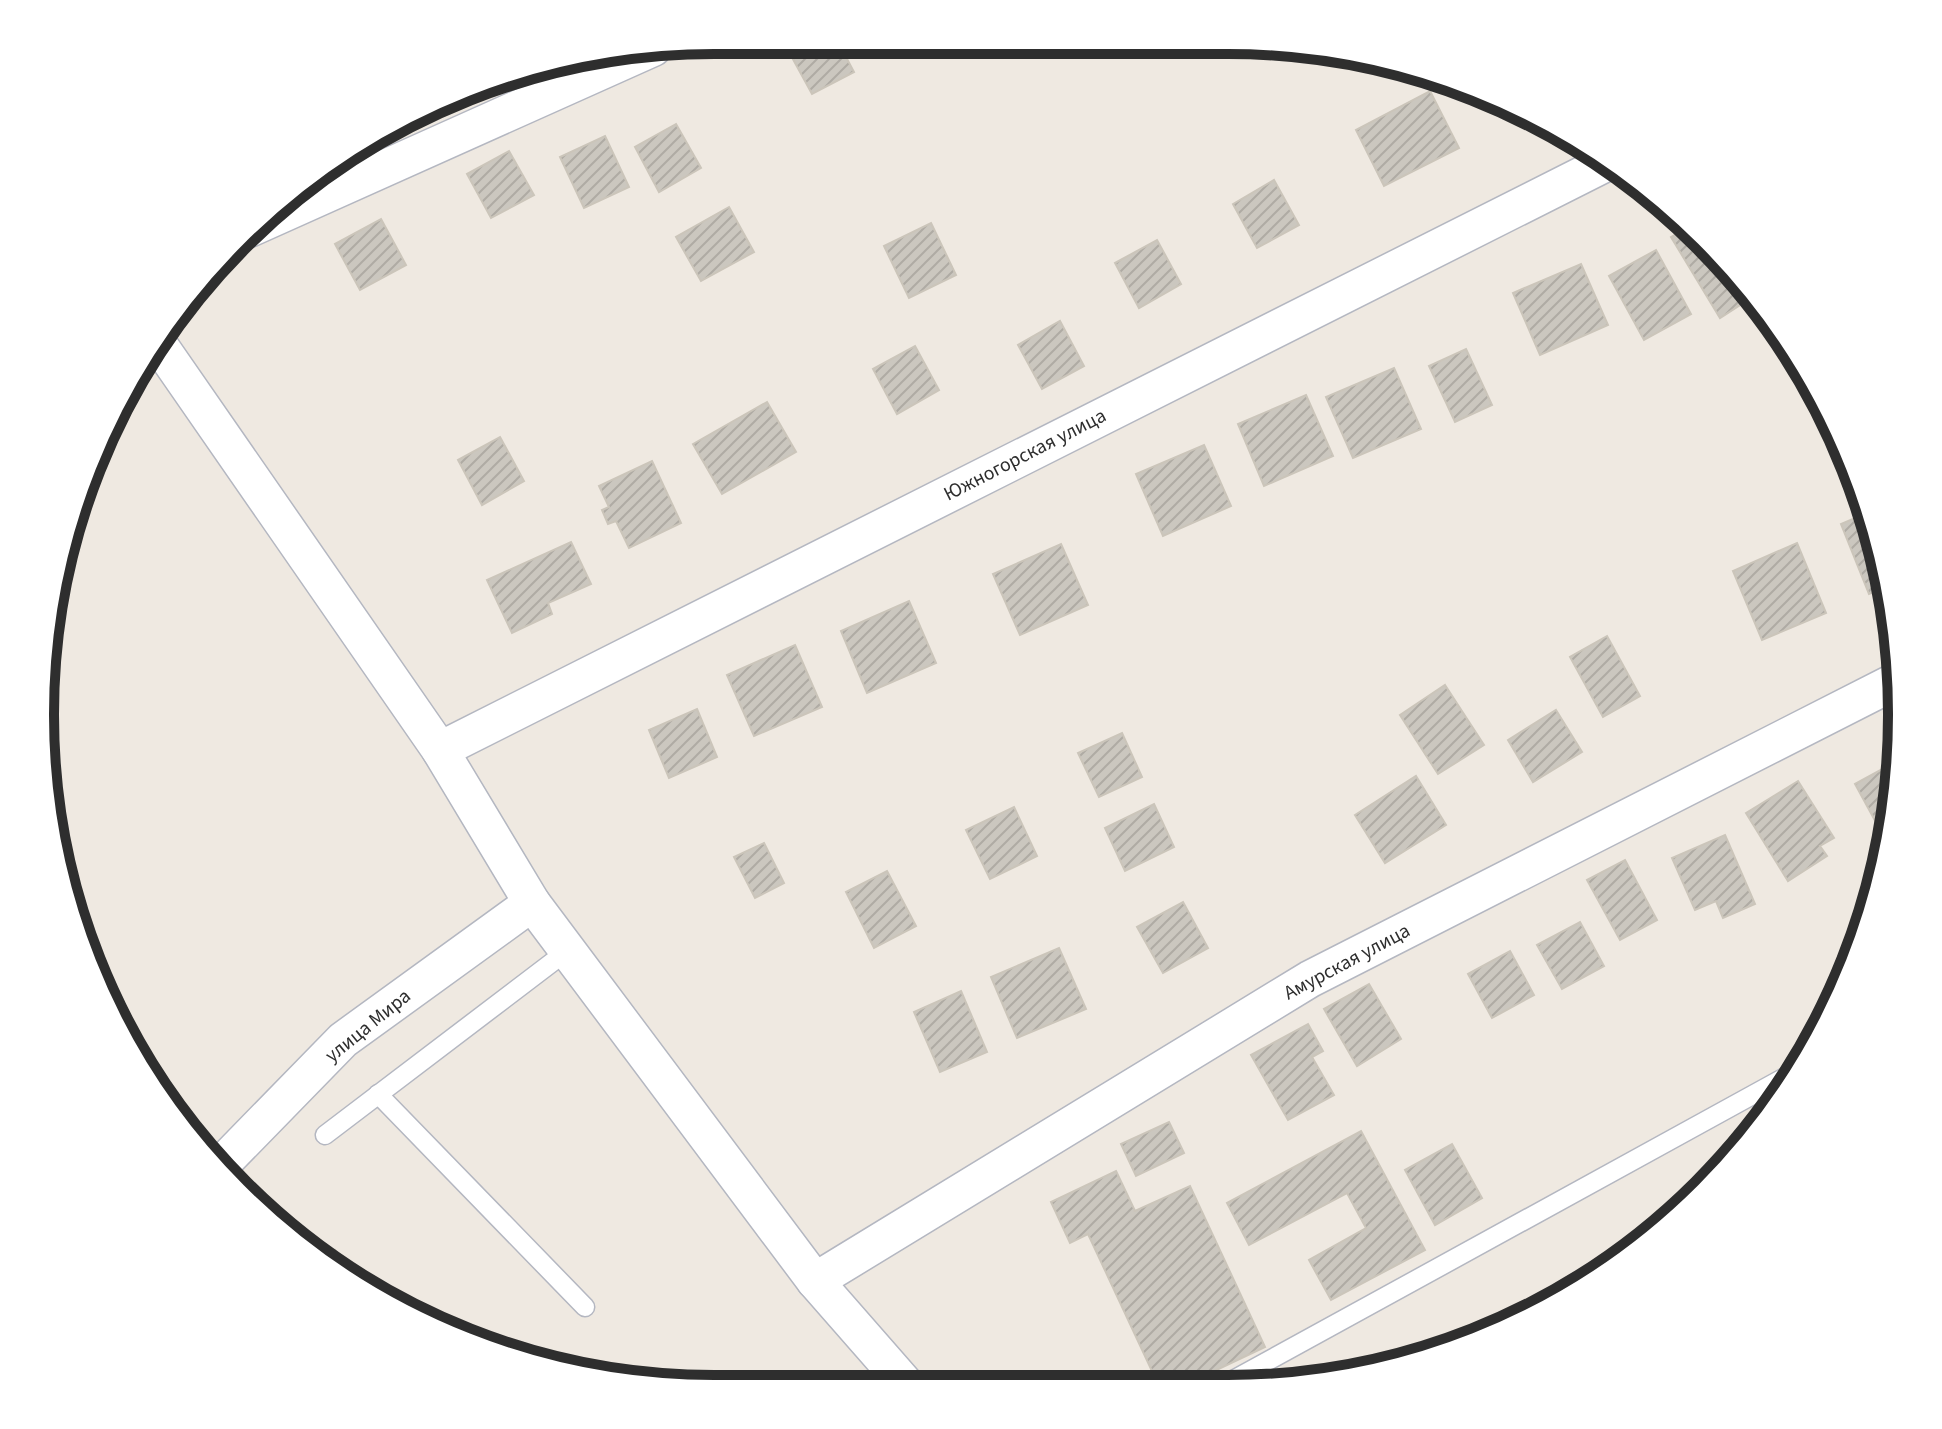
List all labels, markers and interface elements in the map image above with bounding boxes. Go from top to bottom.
street label: Южногорская улица [939,402,1111,508]
street label: Амурская улица [1279,917,1415,1007]
street label: улица Мира [319,983,417,1069]

